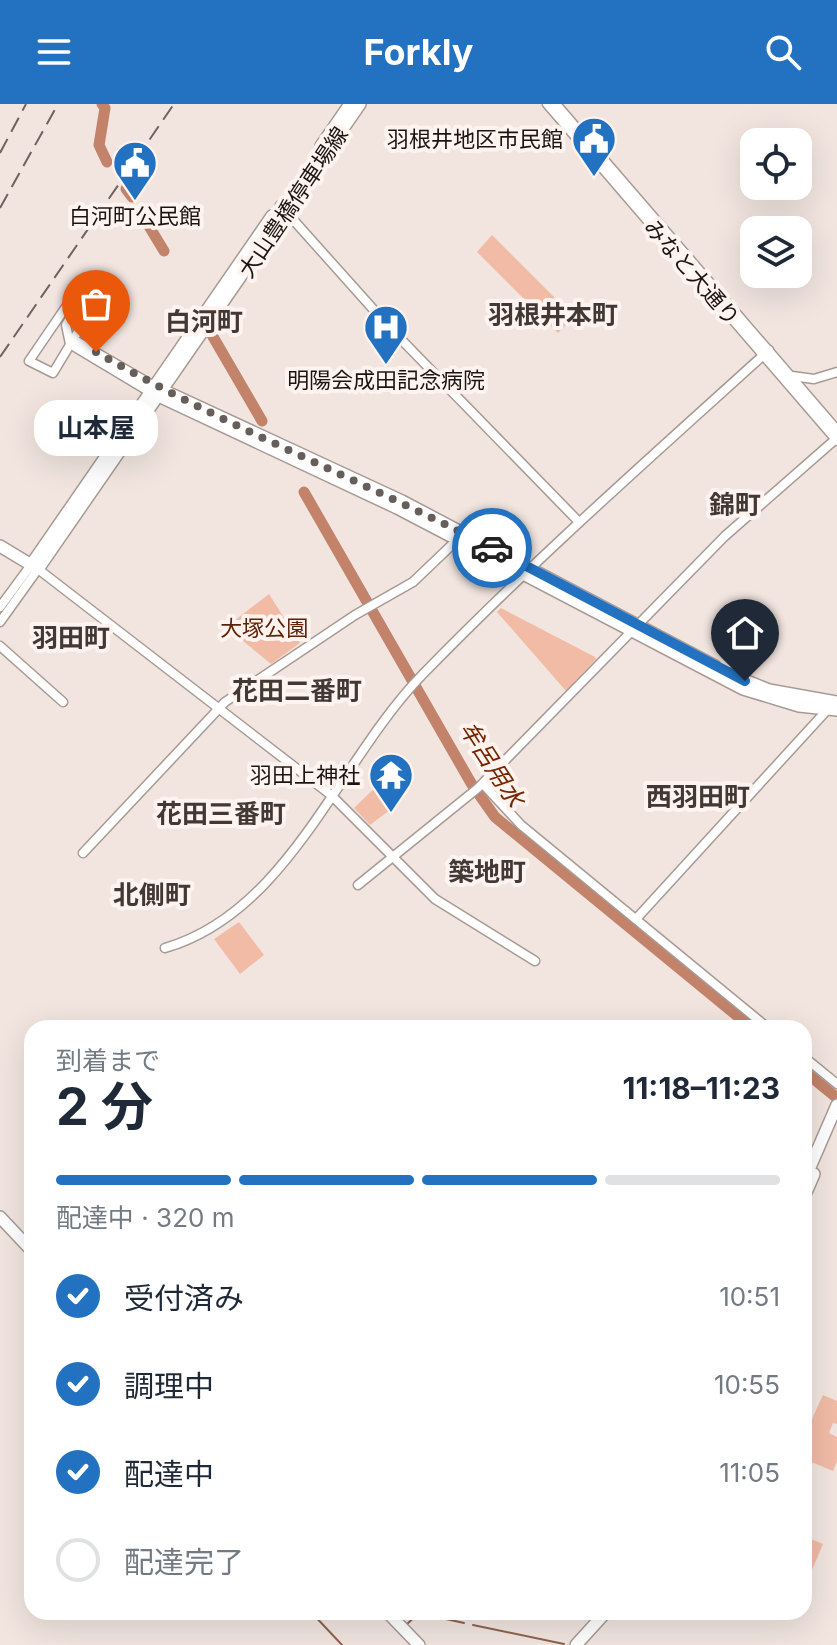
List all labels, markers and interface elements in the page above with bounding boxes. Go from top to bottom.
icon: menu [32,30,76,74]
text: Forkly [363,30,474,74]
icon: search [761,30,805,74]
public building icon: 羽根井地区市民館 [570,115,618,178]
street label: 大山豊橋停車場線 [233,122,353,282]
place label: 羽根井地区市民館 [387,126,563,152]
map controls [740,128,812,288]
button: locate [740,128,812,200]
public building icon: 白河町公民館 [111,139,159,202]
place label: 白河町公民館 [69,203,201,229]
street label: みなと大通り [639,214,745,330]
button: layers [740,216,812,288]
pin [62,270,130,352]
icon: bag [74,282,118,326]
district label: 羽根井本町 [488,299,618,330]
hospital icon: 明陽会成田記念病院 [362,303,410,366]
district label: 白河町 [165,306,243,337]
place label: 明陽会成田記念病院 [287,367,485,393]
callout: 山本屋 [34,400,158,456]
text: 山本屋 [57,412,135,443]
district label: 錦町 [709,489,761,520]
courier [452,508,532,588]
icon: car [470,526,514,570]
pin [711,599,779,681]
icon: home [723,611,767,655]
park label: 大塚公園 [220,615,308,641]
district label: 羽田町 [32,622,110,653]
district label: 花田二番町 [232,675,362,706]
water label: 牟呂用水 [454,716,532,815]
temple icon: 羽田上神社 [367,751,415,814]
place label: 羽田上神社 [250,762,360,788]
district label: 西羽田町 [646,781,750,812]
district label: 花田三番町 [156,798,286,829]
district label: 築地町 [448,856,526,887]
district label: 北側町 [113,879,191,910]
text: 到着まで [56,1045,160,1076]
text: 11:18–11:23 [623,1070,780,1106]
text: 2 分 [56,1075,153,1138]
text: 配達中 · 320 m [56,1202,235,1233]
icon: check [56,1274,100,1318]
text: 受付済み [124,1280,244,1316]
text: 10:51 [719,1281,780,1312]
icon: check [56,1362,100,1406]
text: 調理中 [124,1368,214,1404]
text: 10:55 [714,1369,780,1400]
icon: check [56,1450,100,1494]
text: 配達中 [124,1456,214,1492]
text: 11:05 [719,1457,780,1488]
text: 配達完了 [124,1544,244,1580]

